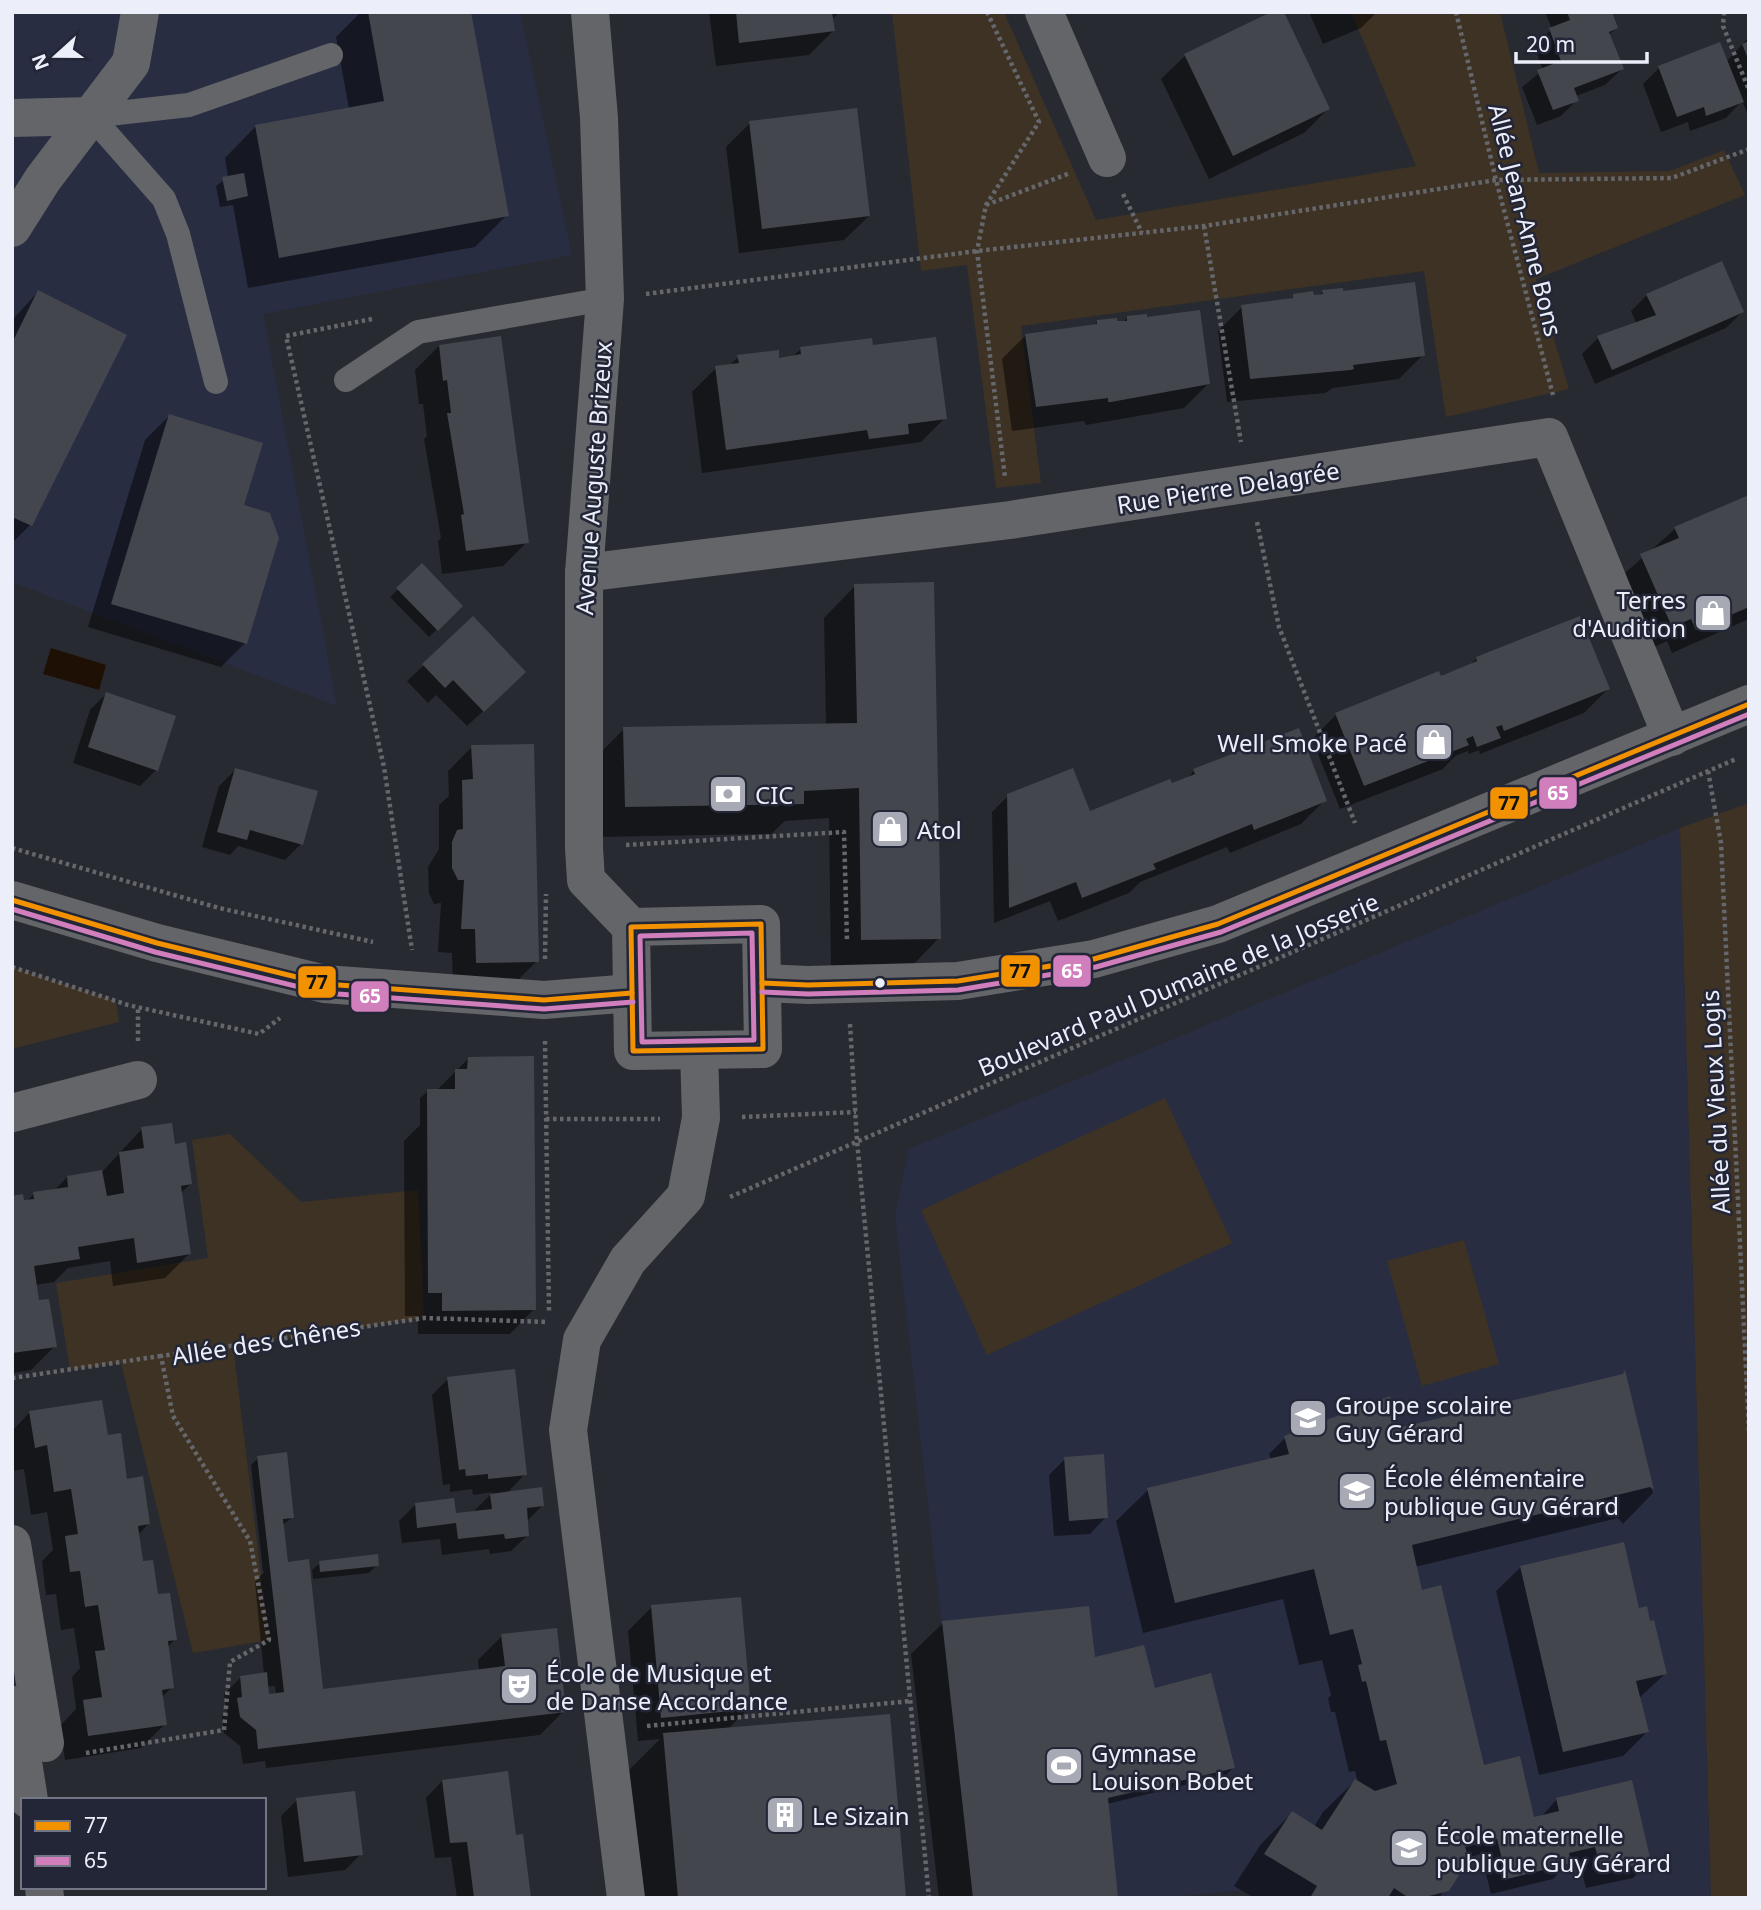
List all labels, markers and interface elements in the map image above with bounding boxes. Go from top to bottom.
north arrow [21,21,91,91]
scale bar [1516,21,1647,65]
text: 20 m [1526,30,1575,58]
text: N [25,50,55,74]
street label: Allée Jean-Anne Bons [1481,100,1571,340]
street label: Avenue Auguste Brizeux [567,340,619,616]
street label: Rue Pierre Delagrée [1114,453,1342,521]
place label: Terres d'Audition [1572,583,1686,644]
shop icon: Terres d'Audition [1692,592,1734,634]
shop icon: Well Smoke Pacé [1413,721,1455,763]
place label: Well Smoke Pacé [1217,726,1407,759]
bank icon: CIC [707,773,749,815]
line badge: 65 [1538,776,1578,810]
place label: CIC [755,778,793,811]
text: 65 [1547,780,1569,806]
line badge: 77 [1489,786,1529,820]
text: 77 [1498,790,1520,816]
shop icon: Atol [869,808,911,850]
place label: Atol [917,813,962,846]
street label: Boulevard Paul Dumaine de la Josserie [973,884,1383,1084]
line badge: 77 [1000,954,1041,988]
line badge: 65 [1052,954,1092,988]
text: 77 [1009,958,1031,984]
text: 65 [1061,958,1083,984]
line badge: 77 [297,965,337,999]
text: 77 [306,969,328,995]
unlabelled marker [873,976,887,990]
line badge: 65 [350,980,390,1013]
text: 65 [359,983,381,1009]
street label: Allée du Vieux Logis [1693,989,1737,1215]
street label: Allée des Chênes [169,1310,363,1372]
place label: Groupe scolaire Guy Gérard [1335,1388,1512,1449]
school or university icon: Groupe scolaire Guy Gérard [1287,1397,1329,1439]
place label: École élémentaire publique Guy Gérard [1384,1461,1619,1522]
school or university icon: École élémentaire publique Guy Gérard [1336,1470,1378,1512]
place label: École de Musique et de Danse Accordance [546,1656,788,1717]
theatre icon: École de Musique et de Danse Accordance [498,1665,540,1707]
place label: Gymnase Louison Bobet [1091,1736,1254,1797]
sports icon: Gymnase Louison Bobet [1043,1745,1085,1787]
building icon: Le Sizain [764,1794,806,1836]
legend [21,1798,266,1889]
place label: Le Sizain [812,1799,910,1832]
text: 77 [84,1811,108,1839]
place label: École maternelle publique Guy Gérard [1436,1818,1671,1879]
school or university icon: École maternelle publique Guy Gérard [1388,1827,1430,1869]
text: 65 [84,1846,108,1874]

